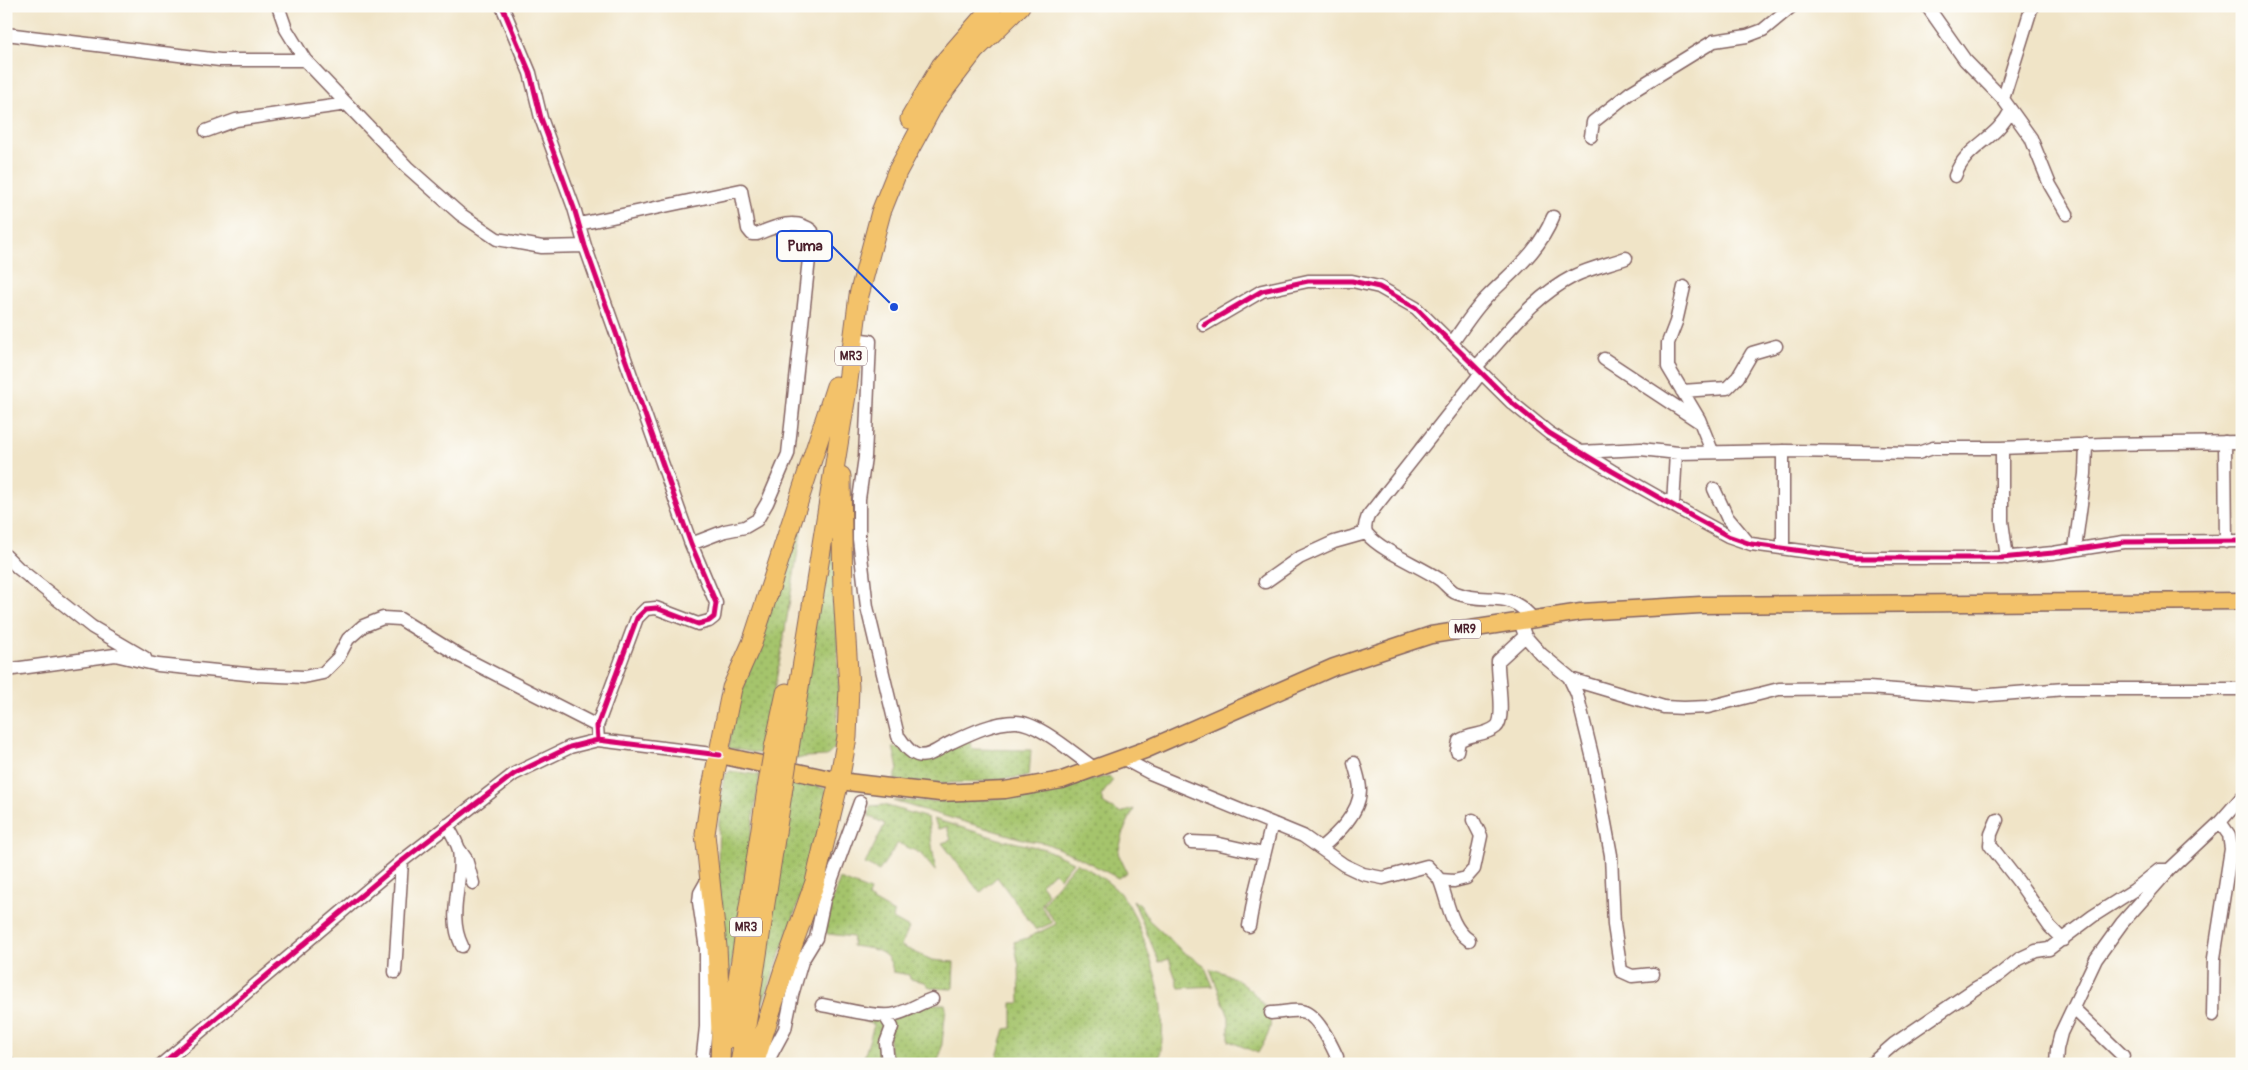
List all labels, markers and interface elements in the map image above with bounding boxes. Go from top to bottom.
callout: Puma [777,231,832,261]
text: Puma [787,237,823,256]
road number: MR3 [835,346,867,366]
road number: MR9 [1449,620,1481,638]
road number: MR3 [730,918,762,936]

